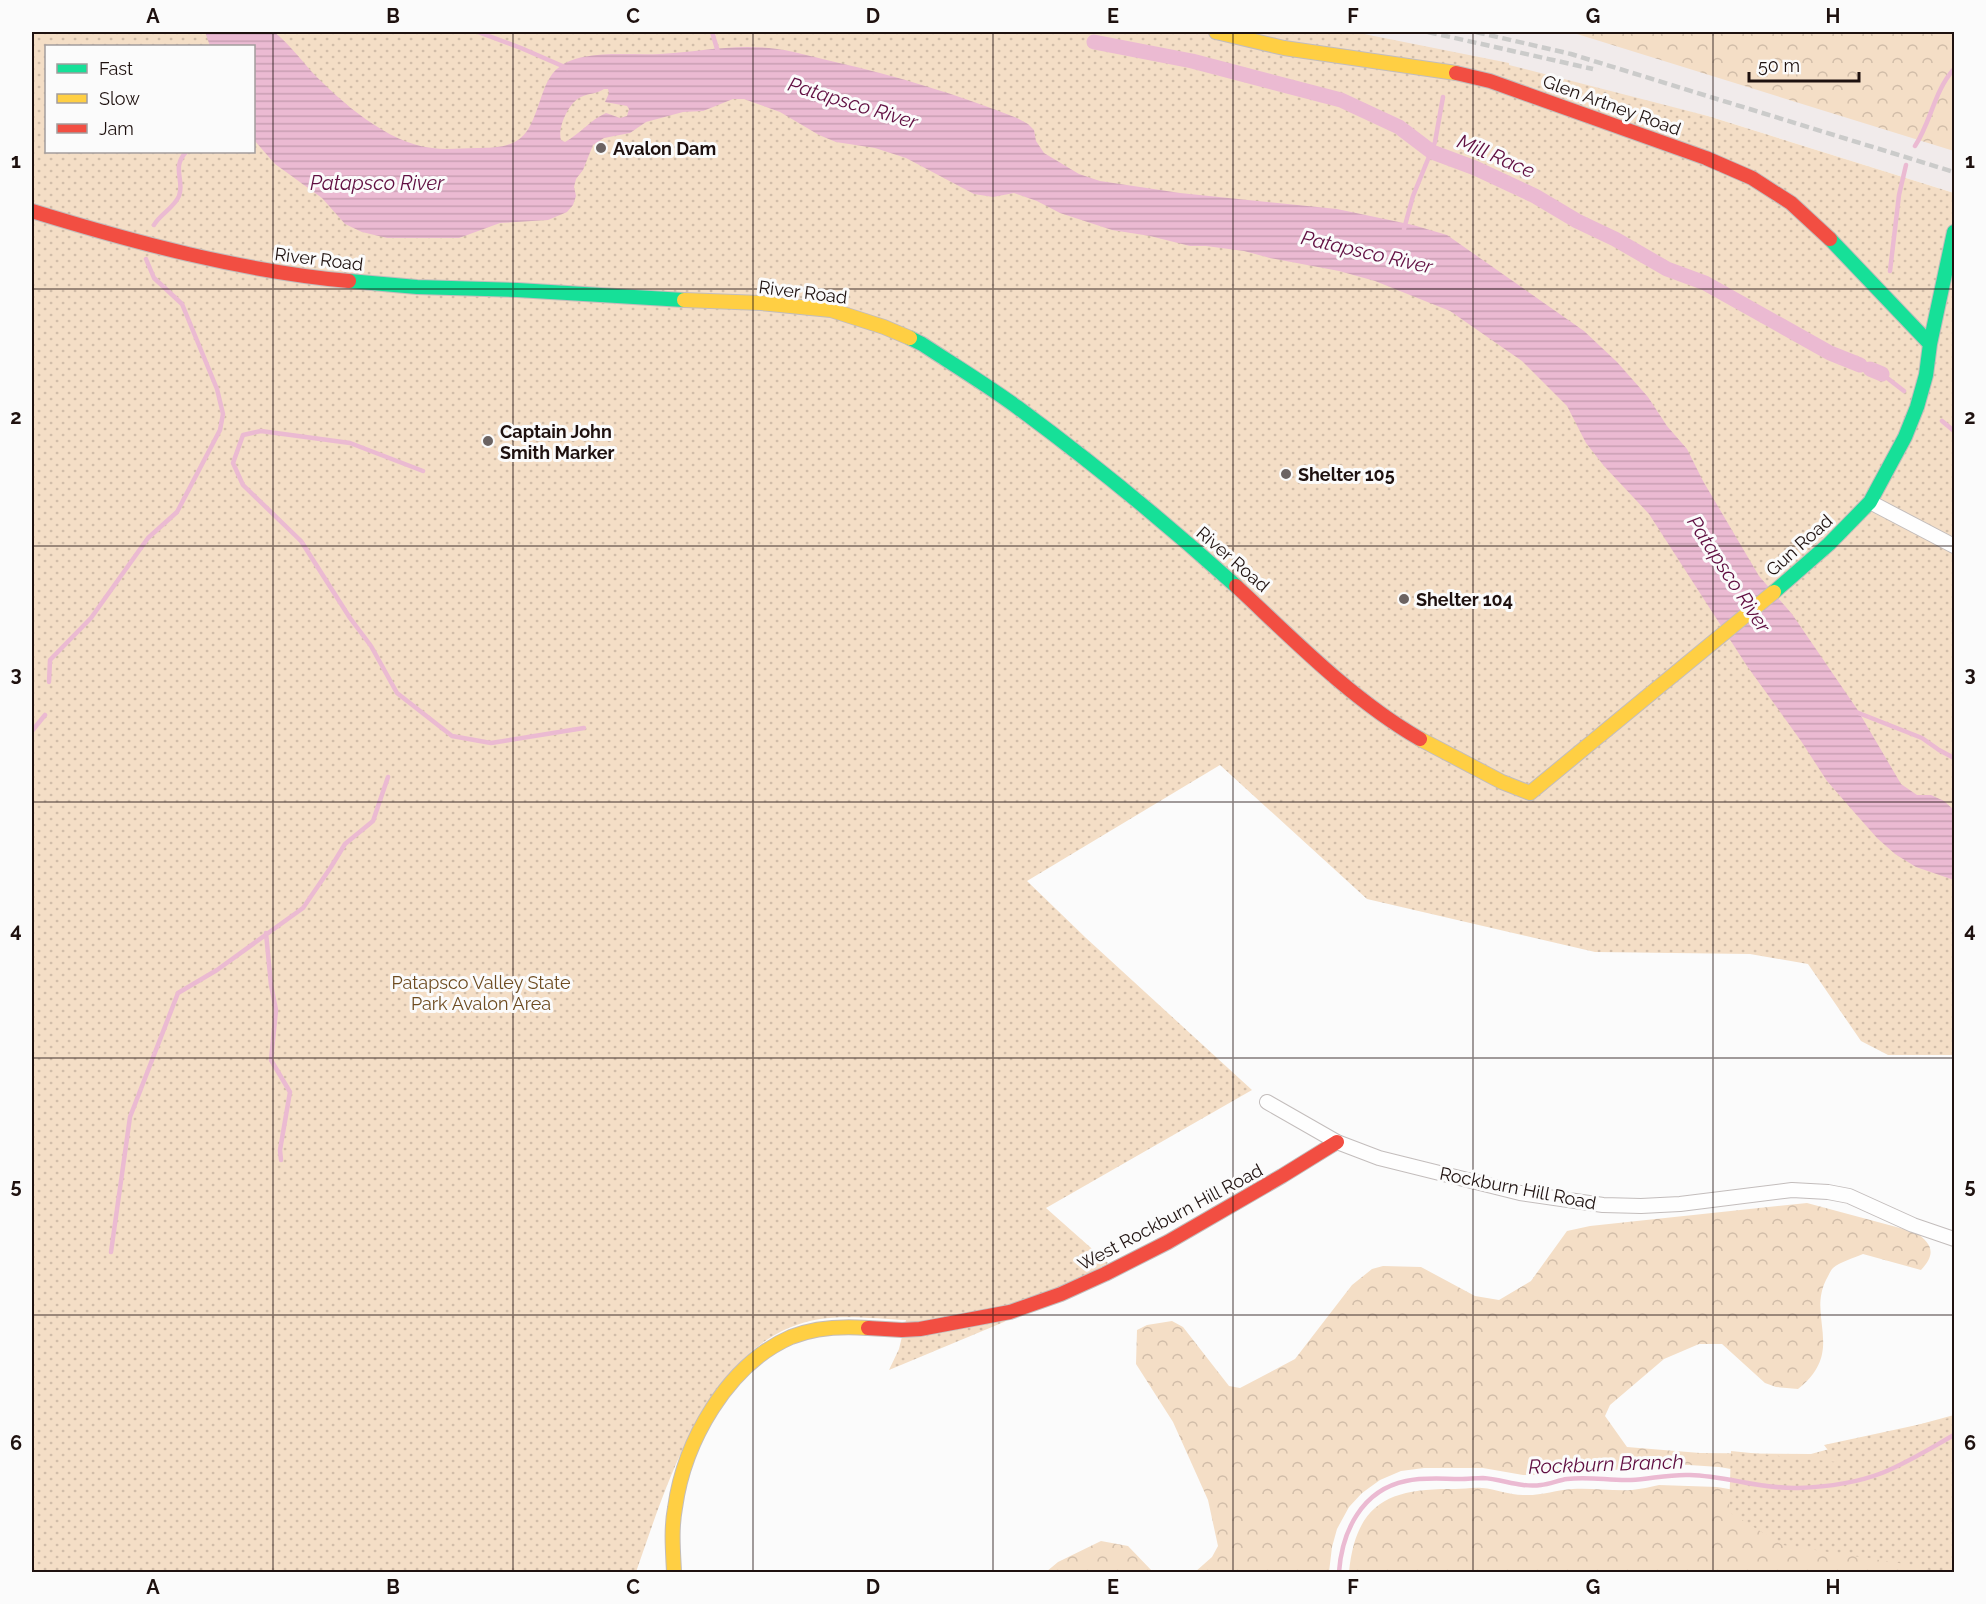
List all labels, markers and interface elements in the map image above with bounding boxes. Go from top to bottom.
text: A [146,4,160,28]
text: B [386,4,400,28]
text: C [626,4,640,28]
text: D [866,4,880,28]
text: E [1107,4,1119,28]
text: F [1347,4,1359,28]
text: G [1586,4,1600,28]
text: H [1826,4,1840,28]
legend [45,45,255,153]
scale bar [1749,45,1858,83]
text: 50 m [1758,55,1800,76]
text: Fast [99,58,133,79]
street label: Glen Artney Road [1540,70,1684,140]
water label: Patapsco River [785,72,922,134]
text: Slow [99,88,140,109]
text: Jam [99,118,134,139]
water label: Mill Race [1454,129,1538,183]
place label: Avalon Dam [613,138,716,159]
marker: Avalon Dam [594,141,608,155]
text: 1 [11,149,21,173]
text: 1 [1965,149,1975,173]
water label: Patapsco River [310,171,445,195]
water label: Patapsco River [1299,225,1436,279]
street label: River Road [274,243,364,275]
street label: River Road [758,276,848,308]
text: 2 [10,405,22,429]
text: 2 [1964,405,1976,429]
place label: Captain John Smith Marker [500,421,615,463]
marker: Captain John Smith Marker [481,434,495,448]
place label: Shelter 105 [1298,464,1395,485]
marker: Shelter 105 [1279,467,1293,481]
street label: Gun Road [1762,510,1836,580]
water label: Patapsco River [1682,511,1776,638]
street label: River Road [1192,522,1274,596]
place label: Shelter 104 [1416,589,1513,610]
marker: Shelter 104 [1397,592,1411,606]
text: 3 [10,662,22,686]
text: 3 [1964,662,1976,686]
text: 4 [10,918,22,942]
text: 4 [1964,918,1976,942]
park label: Patapsco Valley State Park Avalon Area [392,972,571,1014]
street label: West Rockburn Hill Road [1074,1159,1266,1275]
street label: Rockburn Hill Road [1438,1163,1598,1213]
text: 5 [10,1174,22,1198]
text: 5 [1964,1174,1976,1198]
text: 6 [10,1431,22,1455]
text: 6 [1964,1431,1976,1455]
water label: Rockburn Branch [1528,1449,1684,1479]
text: A [146,1575,160,1599]
text: B [386,1575,400,1599]
text: C [626,1575,640,1599]
text: D [866,1575,880,1599]
text: E [1107,1575,1119,1599]
text: F [1347,1575,1359,1599]
text: G [1586,1575,1600,1599]
text: H [1826,1575,1840,1599]

